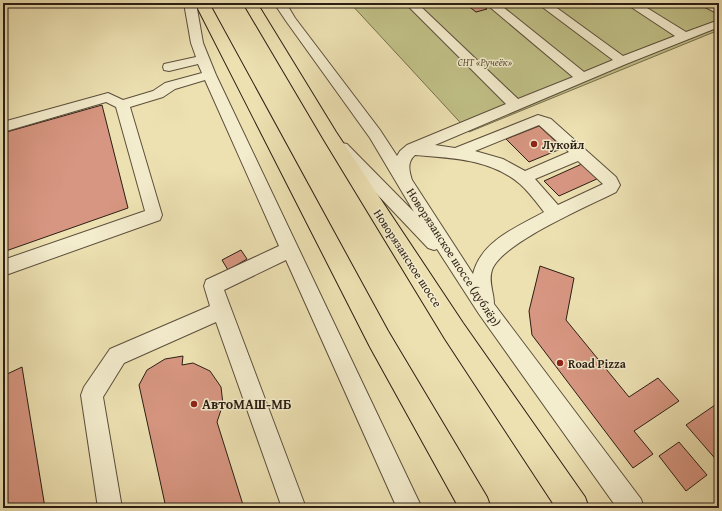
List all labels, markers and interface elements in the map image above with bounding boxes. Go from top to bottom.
park label: СНТ «Ручеёк» [458,55,513,70]
place label: Лукойл [542,136,584,153]
marker: Лукойл [529,139,539,149]
street label: Новорязанское шоссе (дублёр) [404,185,504,329]
street label: Новорязанское шоссе [371,206,445,310]
place label: Road Pizza [568,355,627,372]
marker: Road Pizza [555,358,565,368]
place label: АвтоМАШ-МБ [202,394,292,414]
marker: АвтоМАШ-МБ [189,399,199,409]

